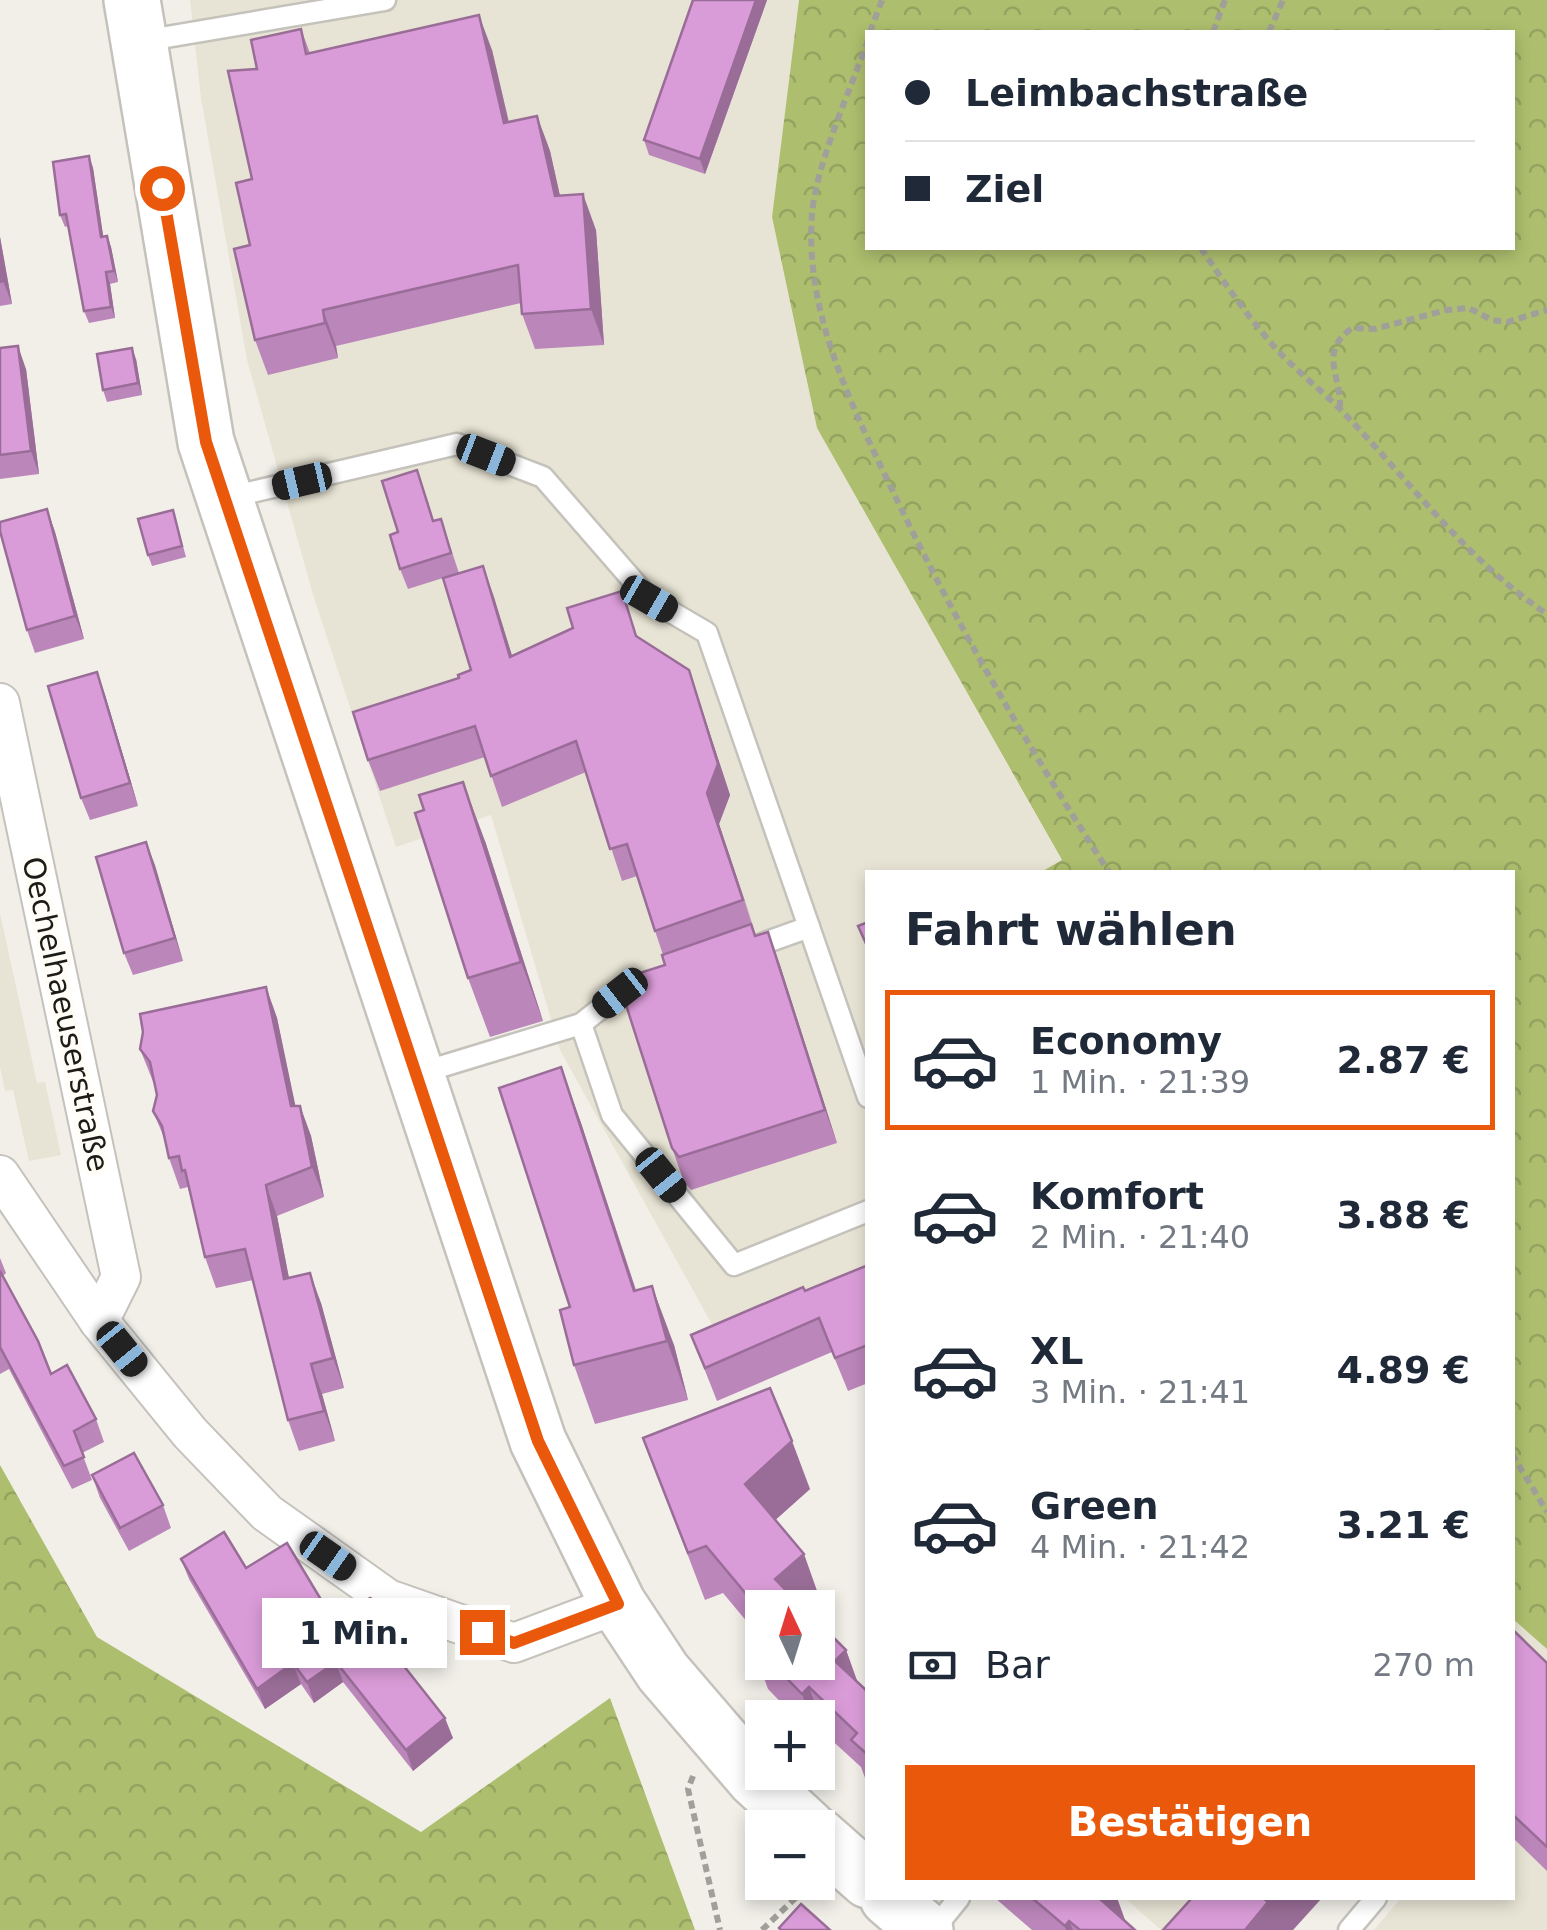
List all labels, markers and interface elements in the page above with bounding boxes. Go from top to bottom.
text: Leimbachstraße [965,71,1308,115]
route start [140,166,185,211]
text: Ziel [965,167,1044,211]
car [453,430,519,480]
car [269,460,335,502]
car [616,571,682,627]
street label: Oechelhaeuserstraße [15,853,117,1175]
text: Fahrt wählen [905,903,1237,956]
car [587,963,653,1023]
icon: car [910,1015,1000,1105]
text: Economy [1030,1019,1222,1063]
text: 2.87 € [1337,1038,1470,1082]
text: 1 Min. · 21:39 [1030,1063,1250,1101]
car [630,1142,692,1208]
icon: car [910,1170,1000,1260]
text: Komfort [1030,1174,1204,1218]
text: 3.88 € [1337,1193,1470,1237]
text: 2 Min. · 21:40 [1030,1218,1250,1256]
car [91,1316,153,1382]
icon: car [910,1325,1000,1415]
text: XL [1030,1329,1084,1373]
text: 4.89 € [1337,1348,1470,1392]
text: 3 Min. · 21:41 [1030,1373,1250,1411]
icon: car [910,1480,1000,1570]
text: Green [1030,1484,1159,1528]
text: 3.21 € [1337,1503,1470,1547]
car [295,1527,361,1585]
text: 4 Min. · 21:42 [1030,1528,1250,1566]
north arrow [745,1590,835,1680]
map controls [745,1590,835,1900]
callout: 1 Min. [262,1597,447,1667]
route end [460,1610,505,1655]
text: 1 Min. [299,1614,410,1652]
icon: cash [905,1638,960,1693]
text: Bar [985,1643,1050,1687]
text: 270 m [1373,1646,1475,1684]
button: + [745,1700,835,1790]
button: Bestätigen [905,1765,1475,1880]
button: − [745,1810,835,1900]

